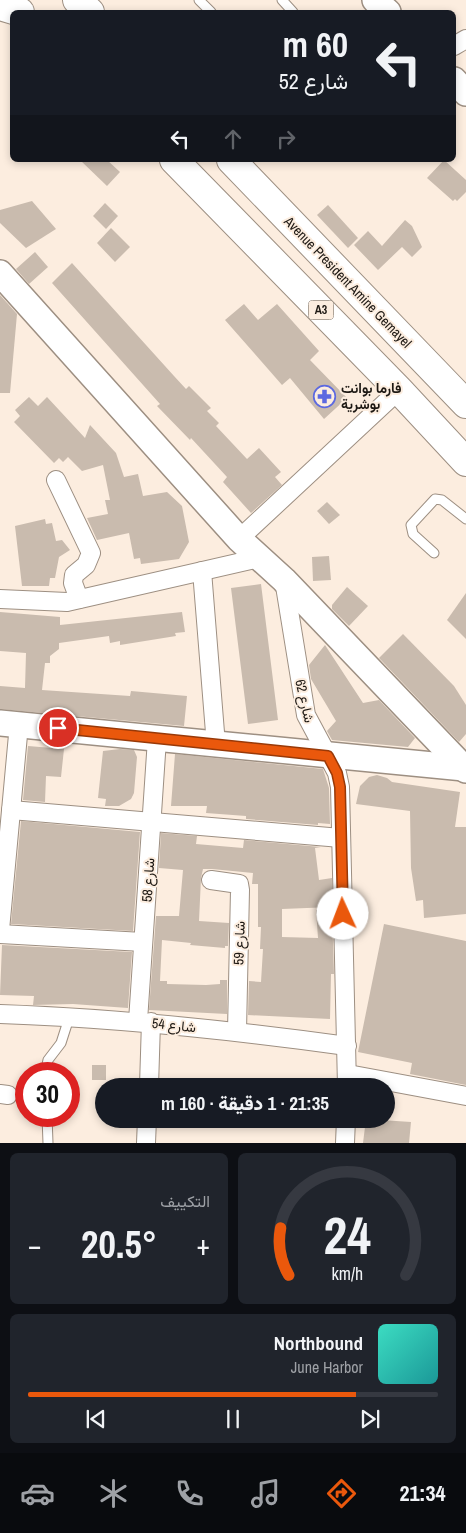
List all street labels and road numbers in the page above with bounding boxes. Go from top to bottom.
street label: Avenue President Amine Gemayel [280,212,416,352]
road number: A3 [308,300,334,320]
street label: شارع 62 [289,677,319,725]
street label: شارع 58 [137,857,161,903]
street label: شارع 59 [229,921,251,965]
street label: شارع 54 [151,1014,197,1038]

